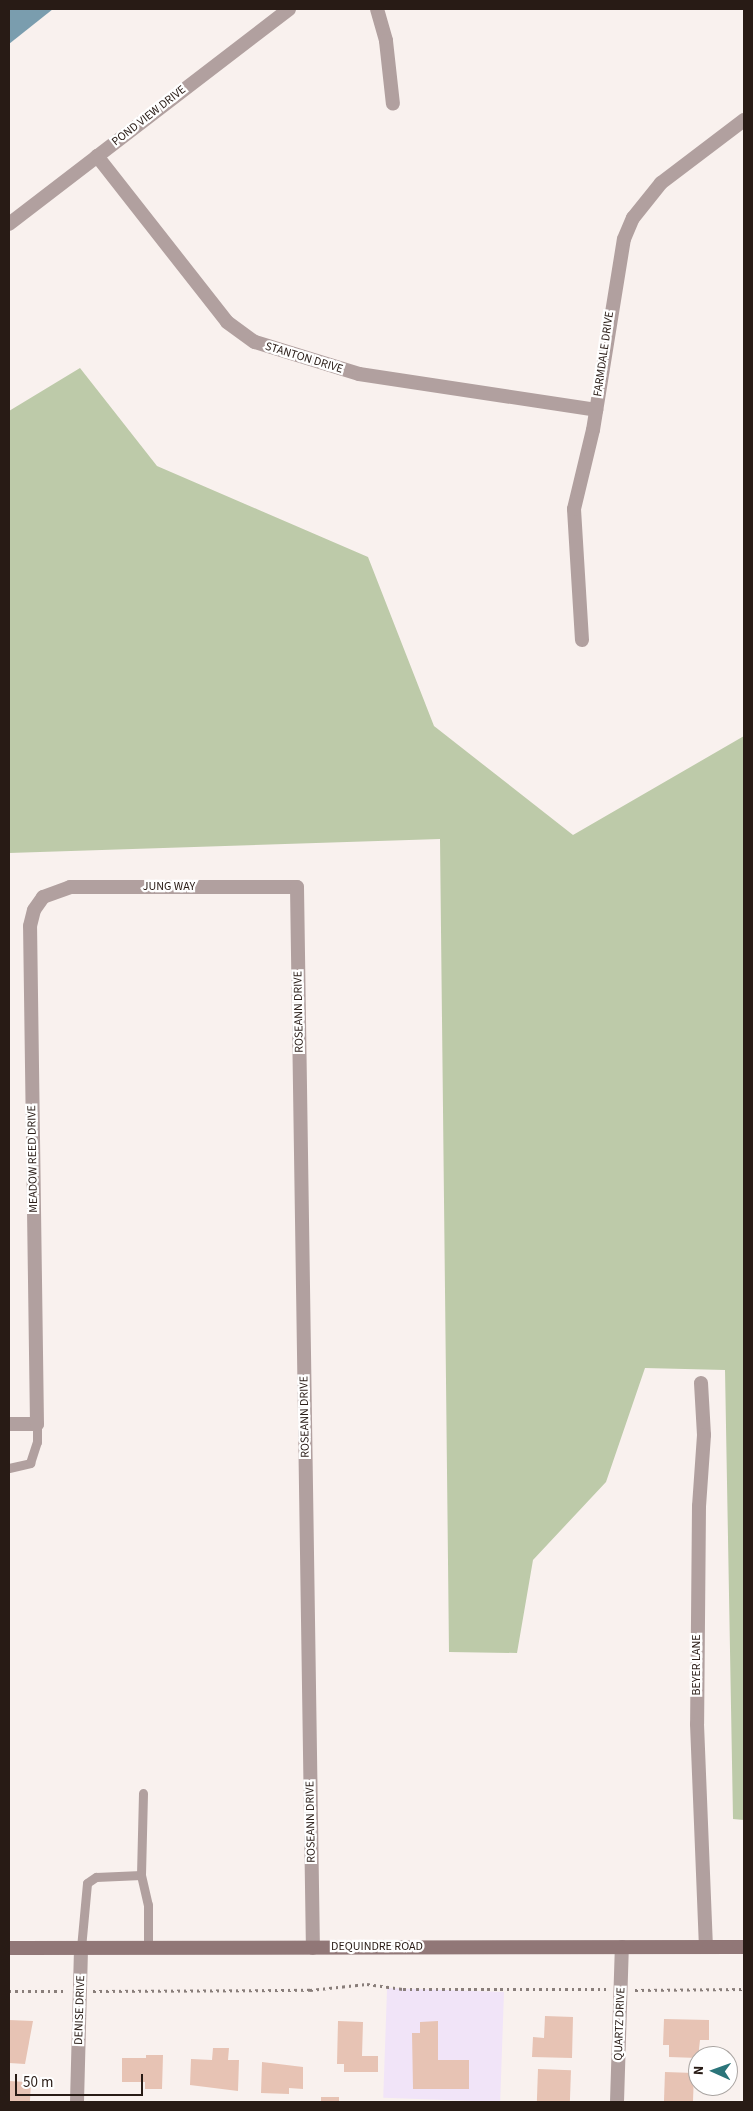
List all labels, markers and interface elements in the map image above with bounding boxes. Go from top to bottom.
street label: POND VIEW DRIVE [109,83,189,149]
street label: FARMDALE DRIVE [591,311,617,397]
street label: STANTON DRIVE [263,339,345,377]
street label: JUNG WAY [143,880,195,894]
street label: ROSEANN DRIVE [291,971,307,1053]
street label: MEADOW REED DRIVE [25,1105,41,1213]
street label: ROSEANN DRIVE [297,1376,313,1458]
street label: BEYER LANE [690,1634,704,1696]
street label: ROSEANN DRIVE [303,1781,319,1863]
street label: DEQUINDRE ROAD [331,1940,423,1954]
street label: DENISE DRIVE [72,1975,88,2045]
street label: QUARTZ DRIVE [612,1987,628,2061]
north arrow [688,2046,738,2096]
scale bar [18,2064,145,2096]
text: N [689,2066,709,2076]
text: 50 m [23,2072,53,2093]

